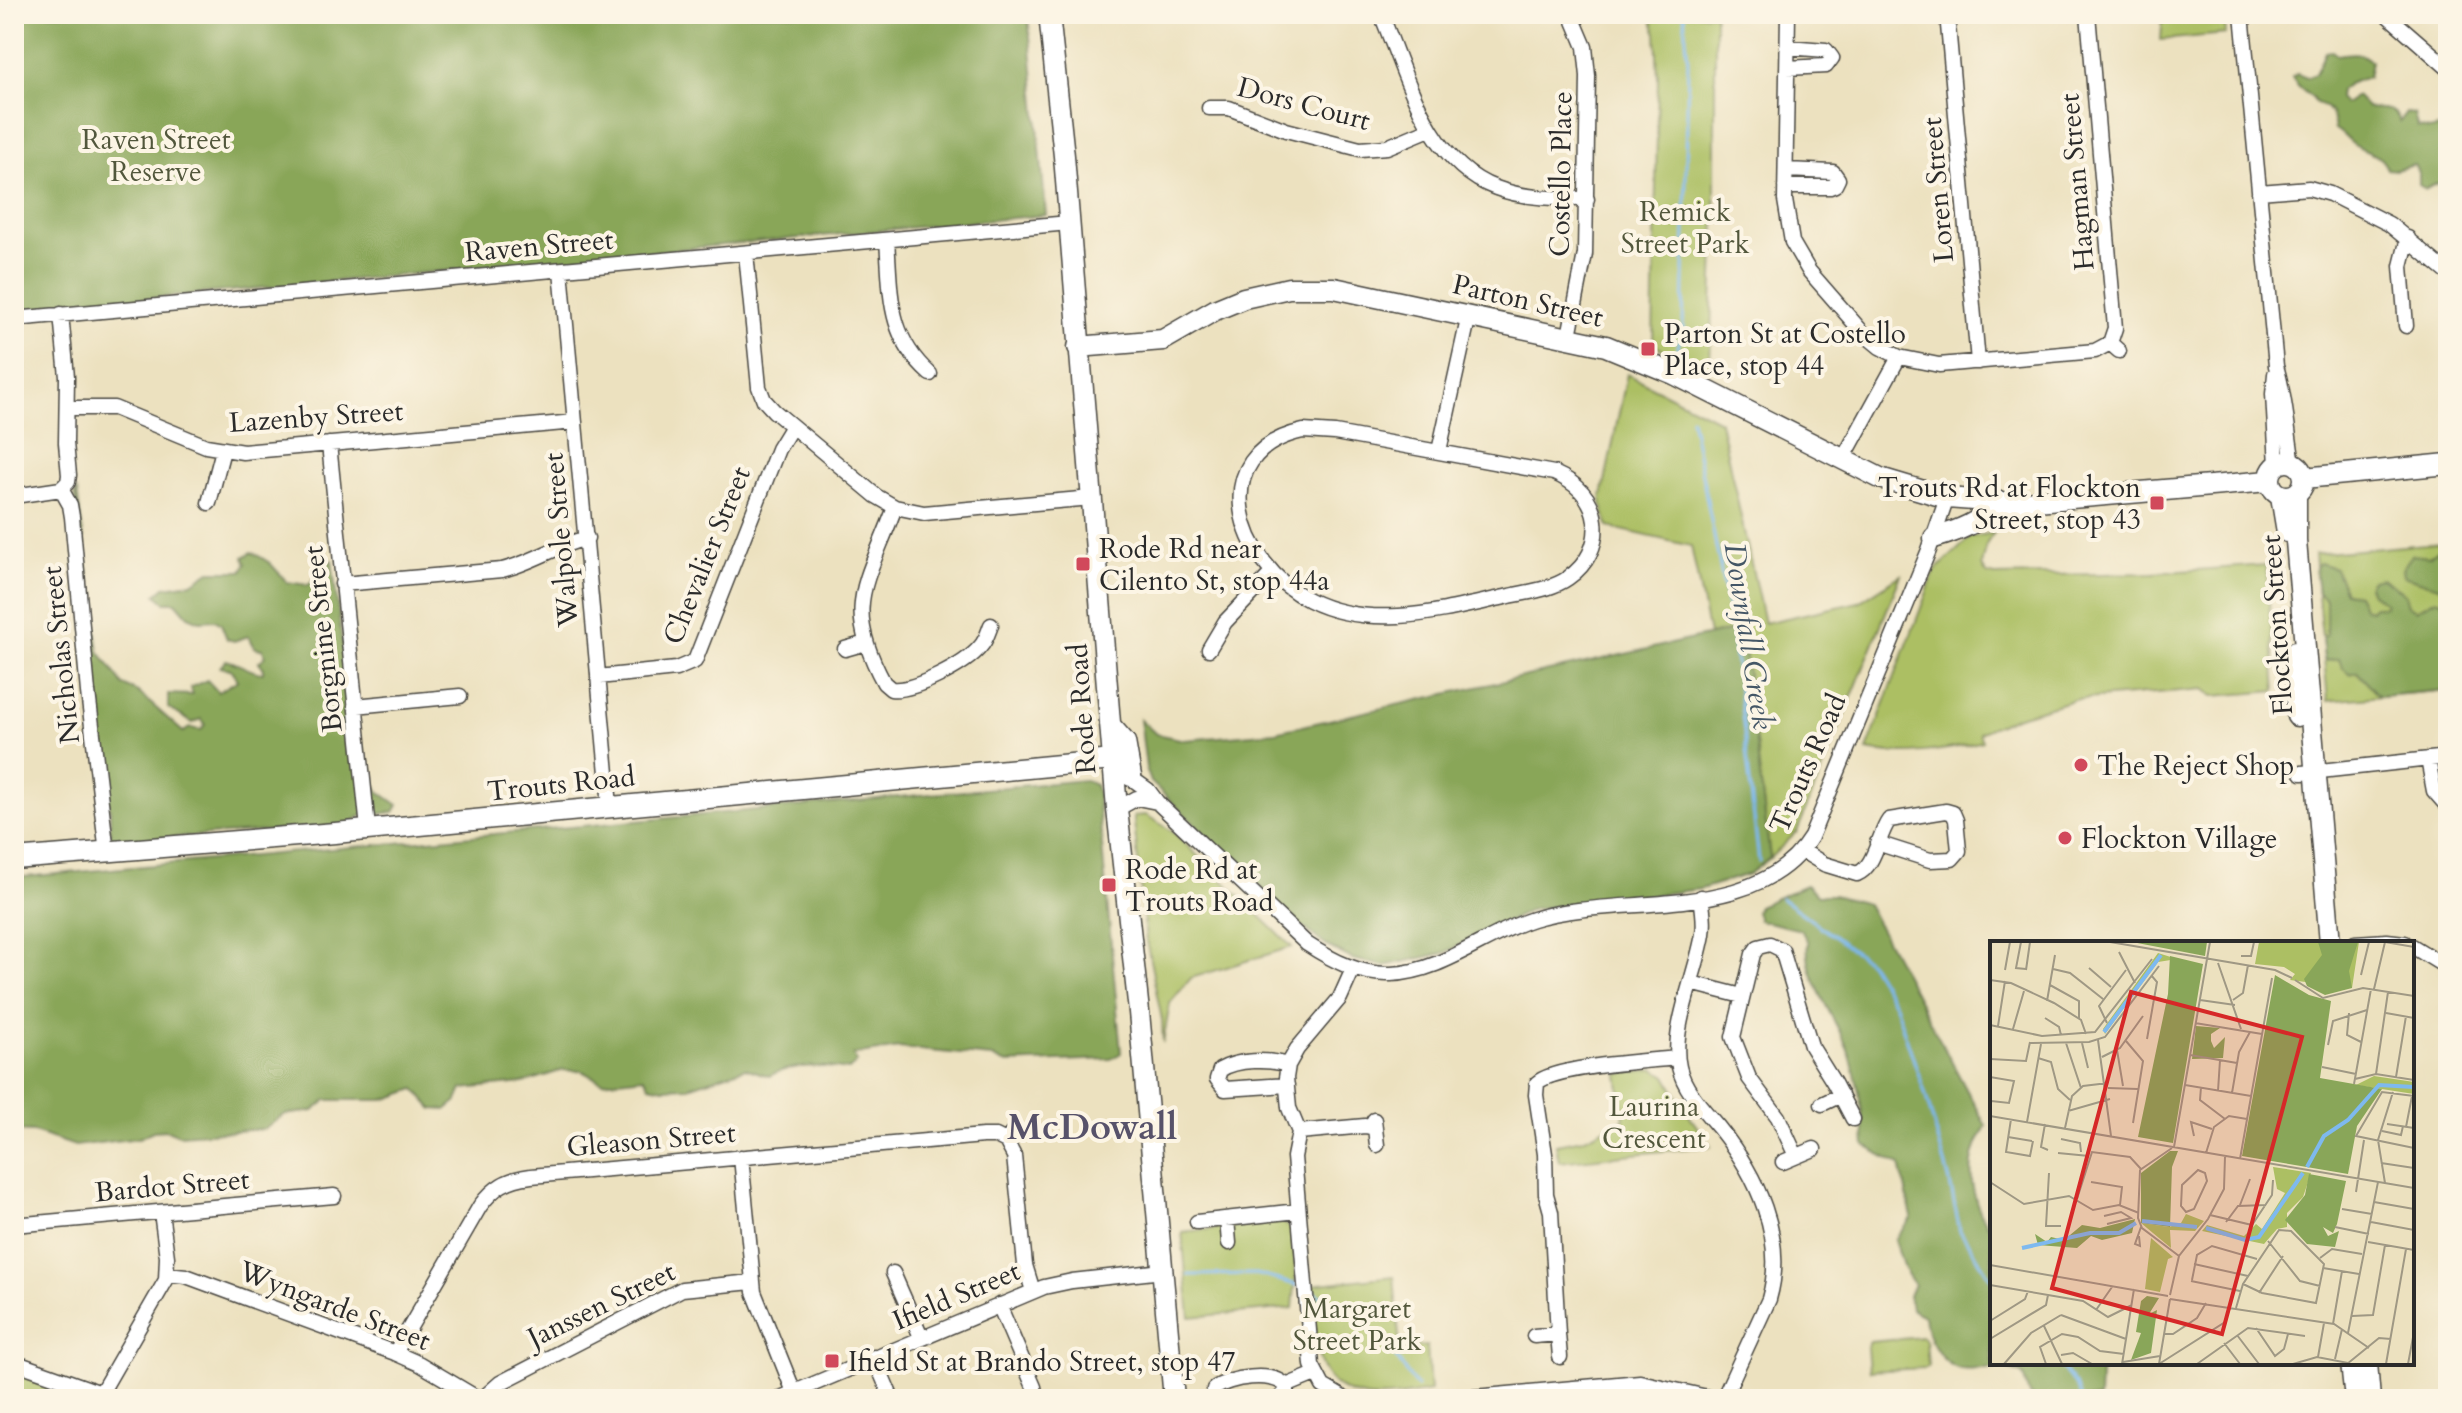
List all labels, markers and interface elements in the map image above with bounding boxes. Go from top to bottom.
street label: Dors Court [1233,68,1374,140]
street label: Costello Place [1541,91,1581,257]
street label: Hagman Street [2050,92,2104,272]
street label: Loren Street [1913,115,1963,264]
park label: Raven Street Reserve [81,121,231,191]
park label: Remick Street Park [1621,193,1749,263]
street label: Raven Street [463,221,615,271]
street label: Parton Street [1449,265,1607,337]
place label: Parton St at Costello Place, stop 44 [1664,315,1906,385]
marker: Parton St at Costello Place, stop 44 [1639,340,1657,358]
street label: Lazenby Street [228,392,405,442]
street label: Walpole Street [534,451,588,630]
street label: Chevalier Street [654,461,760,650]
place label: Trouts Rd at Flockton Street, stop 43 [1878,469,2141,539]
marker: Trouts Rd at Flockton Street, stop 43 [2148,494,2166,512]
place label: Rode Rd near Cilento St, stop 44a [1099,530,1330,600]
street label: Flockton Street [2252,533,2302,716]
water label: Downfall Creek [1714,540,1784,732]
street label: Borgnine Street [294,544,352,734]
marker: Rode Rd near Cilento St, stop 44a [1074,555,1092,573]
street label: Nicholas Street [33,564,89,746]
street label: Rode Road [1058,642,1106,776]
street label: Trouts Road [1760,688,1856,839]
place label: The Reject Shop [2097,747,2294,785]
marker: The Reject Shop [2072,756,2090,774]
street label: Trouts Road [485,757,637,811]
place label: Flockton Village [2081,820,2278,858]
marker: Flockton Village [2056,829,2074,847]
place label: Rode Rd at Trouts Road [1125,851,1274,921]
marker: Rode Rd at Trouts Road [1100,876,1118,894]
inset map [1990,941,2414,1365]
park label: Laurina Crescent [1602,1088,1706,1158]
district label: McDowall [1007,1103,1177,1152]
street label: Gleason Street [565,1114,737,1166]
street label: Bardot Street [93,1160,251,1212]
street label: Wyngarde Street [233,1252,436,1360]
street label: Ifield Street [887,1252,1026,1340]
street label: Janssen Street [518,1253,682,1359]
park label: Margaret Street Park [1293,1290,1421,1360]
place label: Ifield St at Brando Street, stop 47 [848,1343,1236,1381]
marker: Ifield St at Brando Street, stop 47 [823,1352,841,1370]

